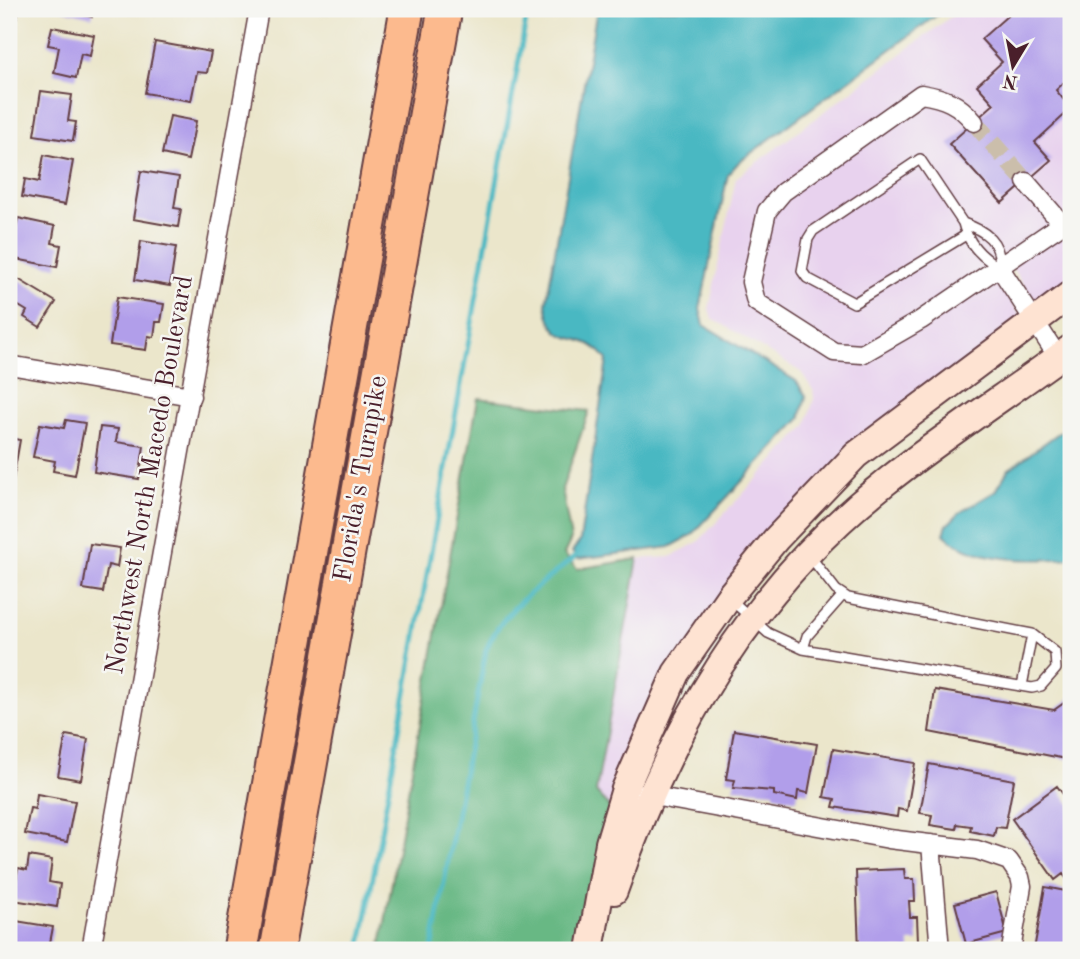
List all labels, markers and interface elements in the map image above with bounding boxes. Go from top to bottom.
north arrow [978,32,1048,102]
text: N [1001,70,1019,91]
street label: Northwest North Macedo Boulevard [102,273,198,677]
street label: Florida's Turnpike [330,374,392,584]

